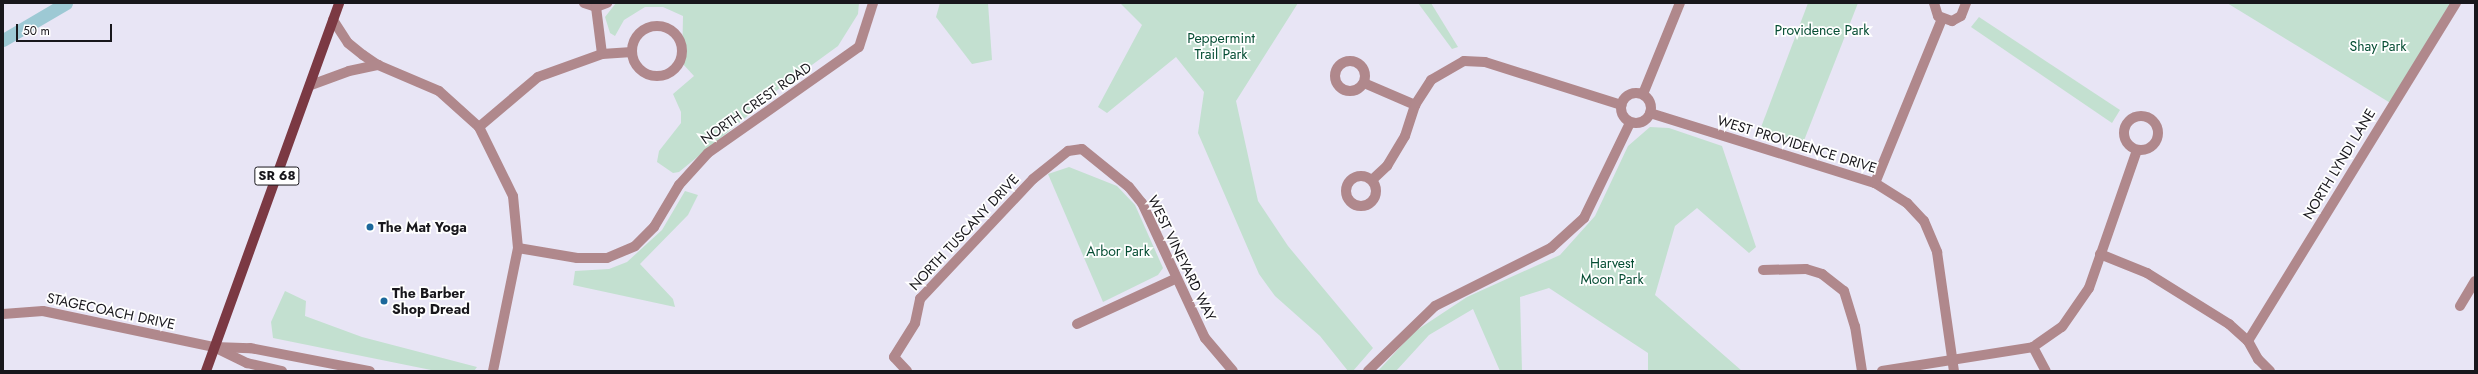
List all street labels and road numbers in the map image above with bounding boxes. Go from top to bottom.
street label: NORTH CREST ROAD [697,58,815,148]
street label: NORTH LYNDI LANE [2299,106,2379,222]
street label: WEST PROVIDENCE DRIVE [1715,112,1879,176]
road number: SR 68 [254,165,300,187]
street label: NORTH TUSCANY DRIVE [906,170,1022,294]
street label: WEST VINEYARD WAY [1144,193,1220,323]
street label: STAGECOACH DRIVE [45,289,177,333]

